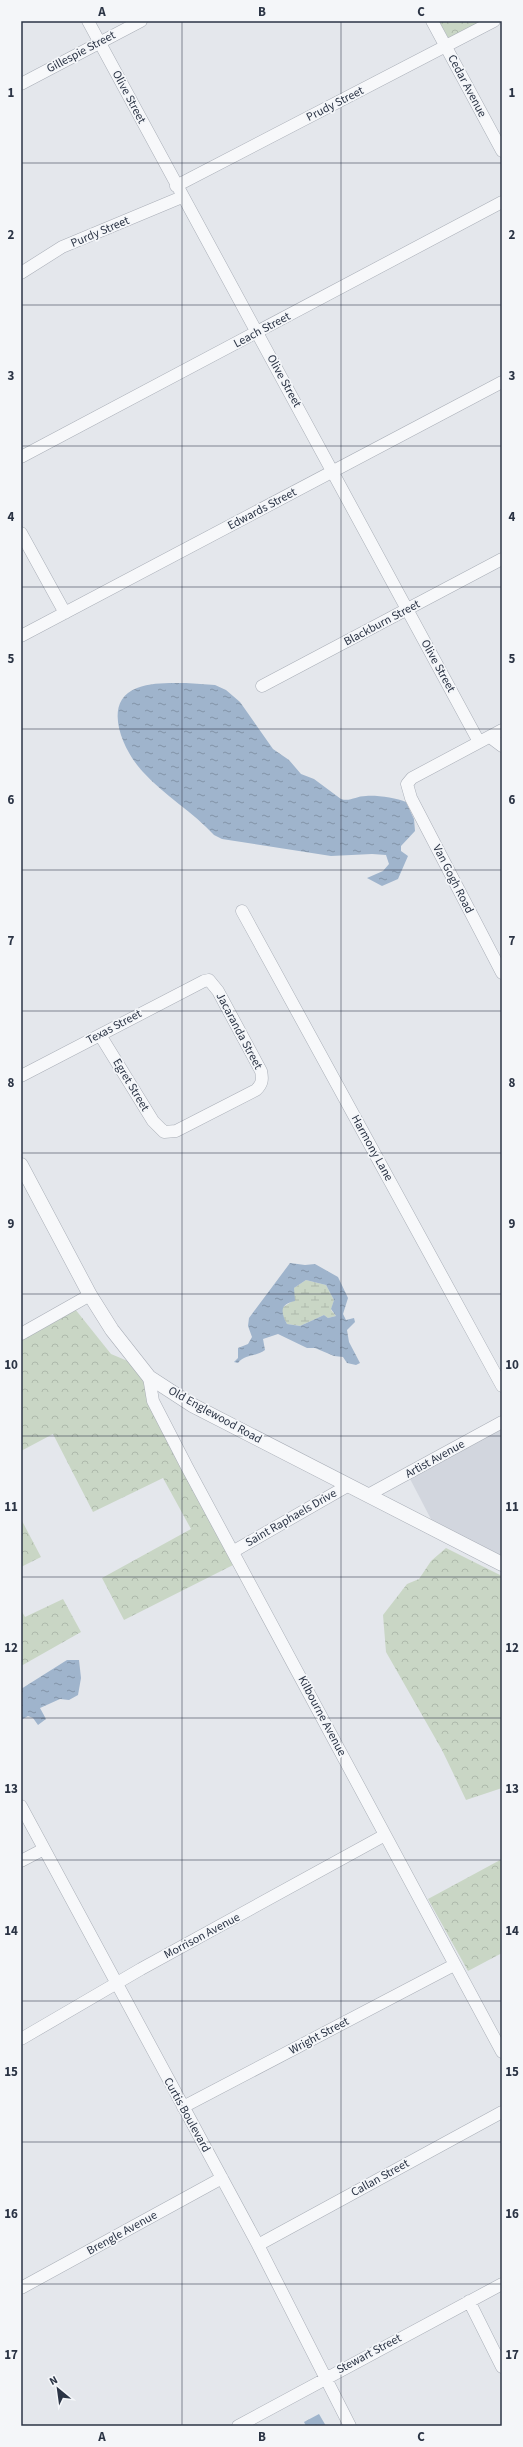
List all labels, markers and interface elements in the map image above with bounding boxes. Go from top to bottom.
text: A [97,3,106,21]
text: B [258,3,266,21]
text: C [417,3,425,21]
street label: Gillespie Street [44,27,118,77]
street label: Cedar Avenue [443,52,491,121]
street label: Olive Street [108,67,150,127]
street label: Prudy Street [303,82,367,126]
text: 1 [8,84,15,102]
text: 1 [509,84,516,102]
street label: Purdy Street [68,212,132,252]
text: 2 [8,226,15,244]
text: 2 [509,226,516,244]
street label: Leach Street [231,308,293,352]
street label: Olive Street [263,352,305,410]
text: 3 [8,367,15,385]
text: 3 [509,367,516,385]
street label: Edwards Street [225,484,299,534]
text: 4 [8,508,15,526]
text: 4 [509,508,516,526]
street label: Blackburn Street [341,596,423,650]
street label: Olive Street [417,637,459,695]
text: 5 [8,650,15,668]
text: 5 [509,650,516,668]
text: 6 [8,791,15,809]
text: 6 [509,791,516,809]
street label: Van Gogh Road [428,841,478,917]
text: 7 [8,932,15,950]
text: 7 [509,932,516,950]
street label: Jacaranda Street [212,990,266,1072]
street label: Texas Street [83,1005,145,1049]
street label: Egret Street [109,1055,153,1115]
text: 8 [8,1074,15,1092]
text: 8 [509,1074,516,1092]
street label: Harmony Lane [347,1112,397,1184]
text: 9 [8,1215,15,1233]
text: 9 [509,1215,516,1233]
text: 10 [4,1356,18,1374]
text: 10 [505,1356,519,1374]
street label: Old Englewood Road [165,1382,265,1448]
street label: Artist Avenue [402,1436,468,1482]
street label: Saint Raphaels Drive [242,1485,340,1551]
text: 11 [4,1498,18,1516]
text: 11 [505,1498,519,1516]
text: 12 [4,1639,18,1657]
text: 12 [505,1639,519,1657]
street label: Kilbourne Avenue [294,1673,350,1759]
text: 13 [4,1780,18,1798]
text: 13 [505,1780,519,1798]
street label: Morrison Avenue [161,1909,243,1963]
text: 14 [4,1922,18,1940]
text: 14 [505,1922,519,1940]
street label: Wright Street [286,2013,352,2059]
text: 15 [4,2063,18,2081]
text: 15 [505,2063,519,2081]
street label: Curtis Boulevard [159,2075,215,2155]
street label: Callan Street [348,2155,412,2201]
text: 16 [4,2205,18,2223]
text: 16 [505,2205,519,2223]
street label: Brengle Avenue [84,2207,160,2259]
street label: Stewart Street [334,2330,404,2378]
text: 17 [4,2346,18,2364]
text: 17 [505,2346,519,2364]
north arrow [38,2369,78,2409]
text: N [47,2372,60,2389]
text: A [97,2428,106,2446]
text: B [258,2428,266,2446]
text: C [417,2428,425,2446]

